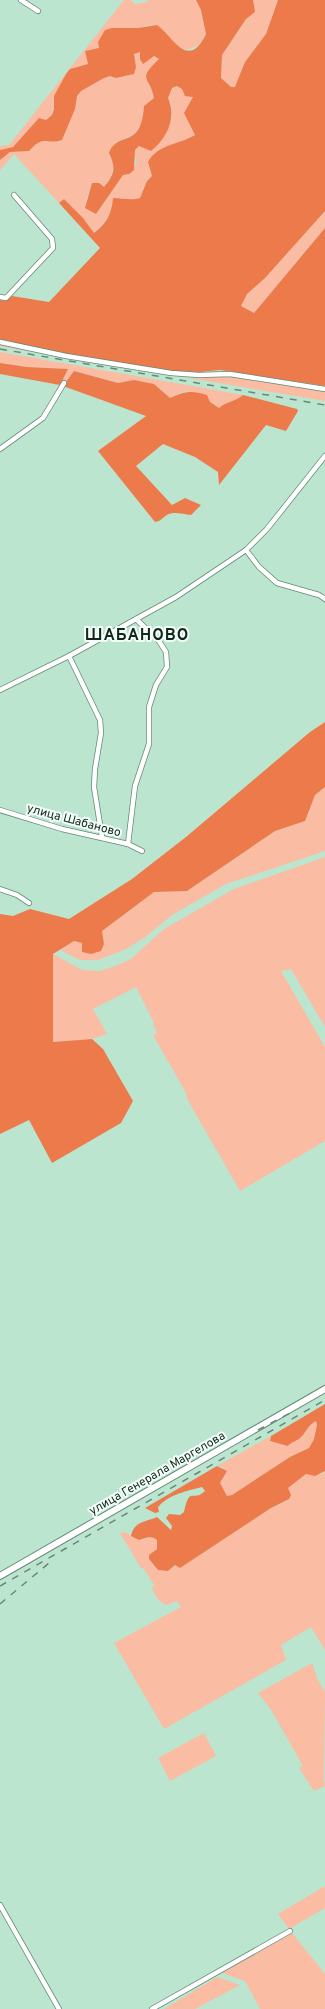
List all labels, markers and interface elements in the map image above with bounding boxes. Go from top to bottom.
district label: ШАБАНОВО [85,626,189,646]
street label: улица Шабаново [25,801,123,841]
street label: улица Генерала Маргелова [87,1428,228,1519]

